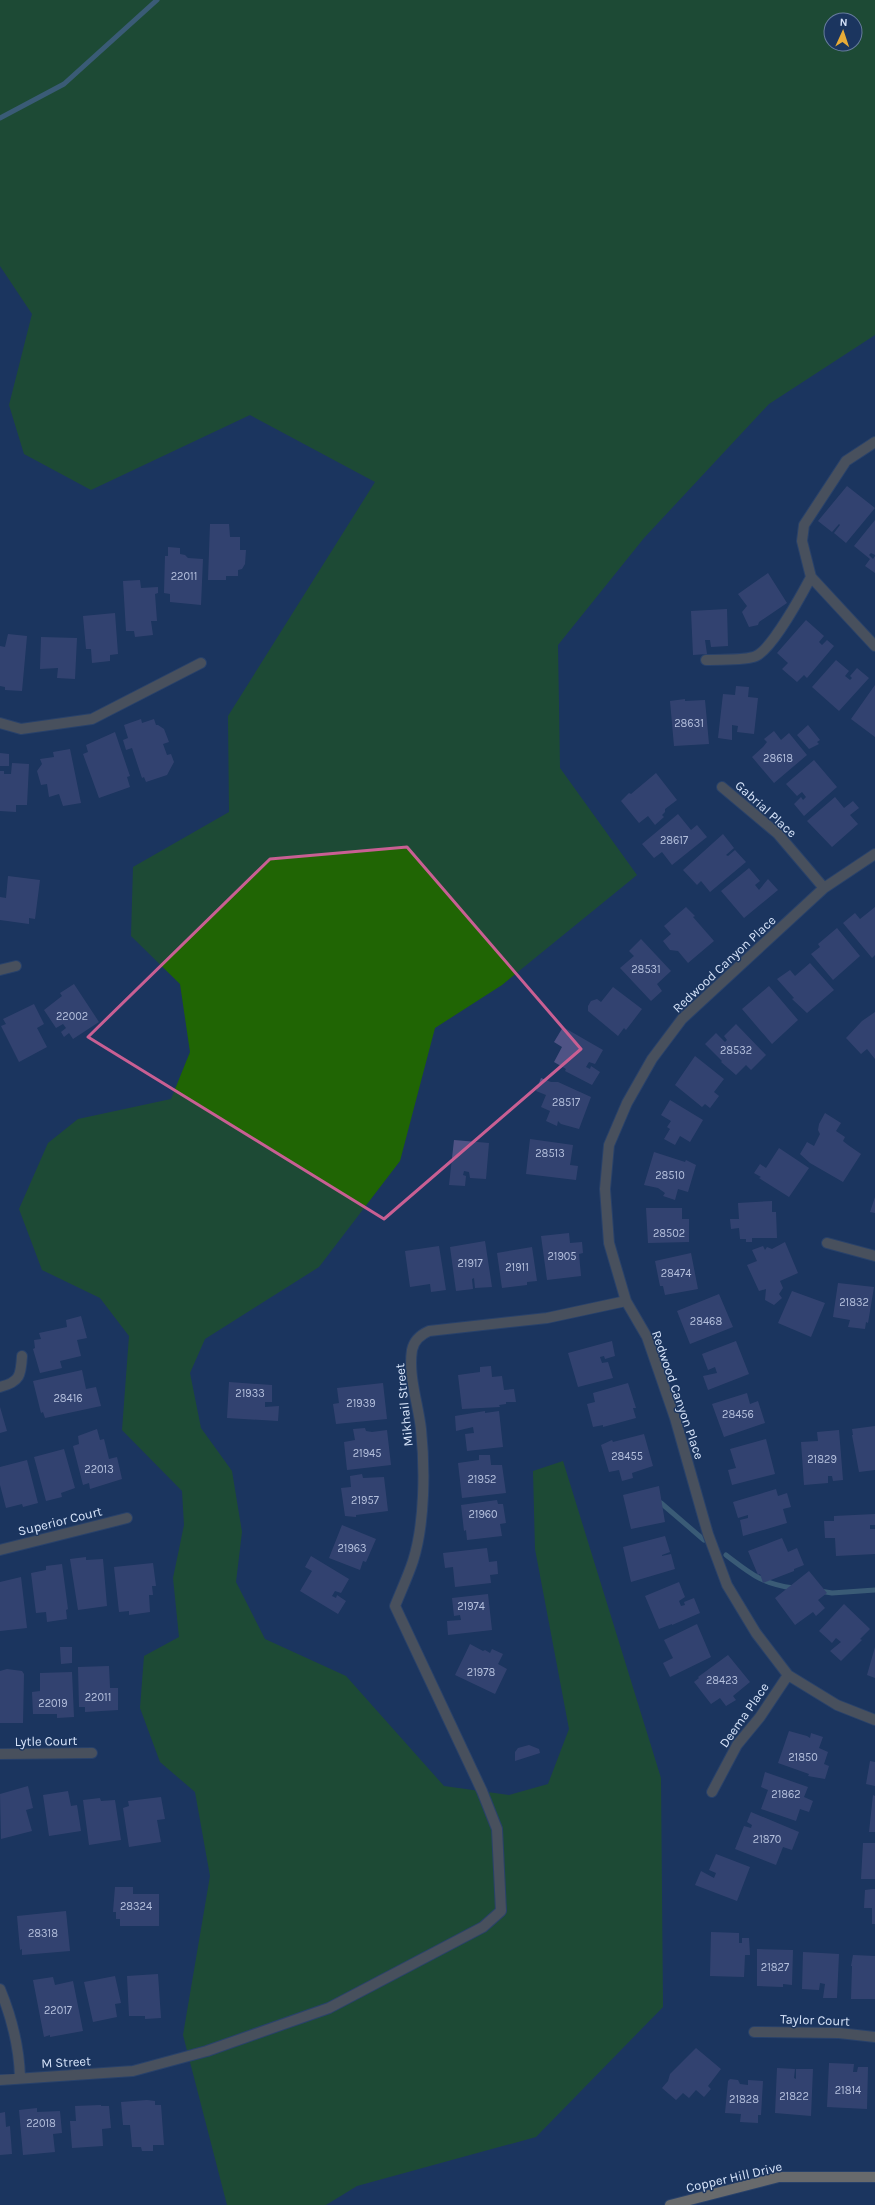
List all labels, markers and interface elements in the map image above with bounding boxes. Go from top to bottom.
north arrow [823,12,863,52]
text: N [839,16,848,29]
house number: 22011 [171,570,197,583]
house number: 28631 [674,717,704,730]
house number: 28618 [763,752,793,765]
street label: Gabrial Place [732,778,800,841]
house number: 28617 [660,834,688,847]
street label: Redwood Canyon Place [669,912,779,1016]
house number: 28531 [631,963,661,976]
house number: 22002 [56,1010,88,1023]
house number: 28532 [720,1044,752,1057]
house number: 28517 [552,1096,580,1109]
house number: 28513 [535,1147,565,1160]
house number: 28510 [655,1169,685,1182]
house number: 28502 [653,1227,685,1240]
house number: 21905 [547,1250,577,1263]
house number: 21917 [457,1257,483,1270]
house number: 21911 [505,1261,529,1274]
house number: 28474 [661,1267,691,1280]
house number: 21832 [839,1296,869,1309]
house number: 28468 [690,1315,722,1328]
street label: Redwood Canyon Place [649,1329,707,1462]
street label: Mikhail Street [392,1363,416,1447]
house number: 21933 [235,1387,265,1400]
house number: 28416 [53,1392,83,1405]
house number: 21939 [346,1397,376,1410]
house number: 28456 [722,1408,754,1421]
house number: 21945 [353,1447,381,1460]
house number: 28455 [611,1450,643,1463]
house number: 21829 [807,1453,837,1466]
house number: 22013 [84,1463,114,1476]
house number: 21952 [468,1473,496,1486]
house number: 21957 [351,1494,379,1507]
street label: Superior Court [16,1503,104,1539]
house number: 21960 [468,1508,498,1521]
house number: 21963 [337,1542,367,1555]
house number: 21974 [457,1600,485,1613]
house number: 21978 [467,1666,495,1679]
house number: 28423 [706,1674,738,1687]
street label: Deema Place [716,1679,772,1750]
house number: 22011 [85,1691,111,1704]
house number: 22019 [38,1697,68,1710]
street label: Lytle Court [15,1733,78,1749]
house number: 21850 [788,1751,818,1764]
house number: 21862 [771,1788,801,1801]
house number: 21870 [753,1833,781,1846]
house number: 28324 [120,1900,152,1913]
house number: 28318 [28,1927,58,1940]
house number: 21827 [761,1961,789,1974]
house number: 22017 [44,2004,72,2017]
street label: Taylor Court [780,2011,850,2029]
street label: M Street [41,2053,91,2071]
house number: 21814 [835,2084,861,2097]
house number: 21822 [779,2090,809,2103]
house number: 21828 [729,2093,759,2106]
house number: 22018 [26,2117,56,2130]
street label: Copper Hill Drive [685,2159,784,2195]

